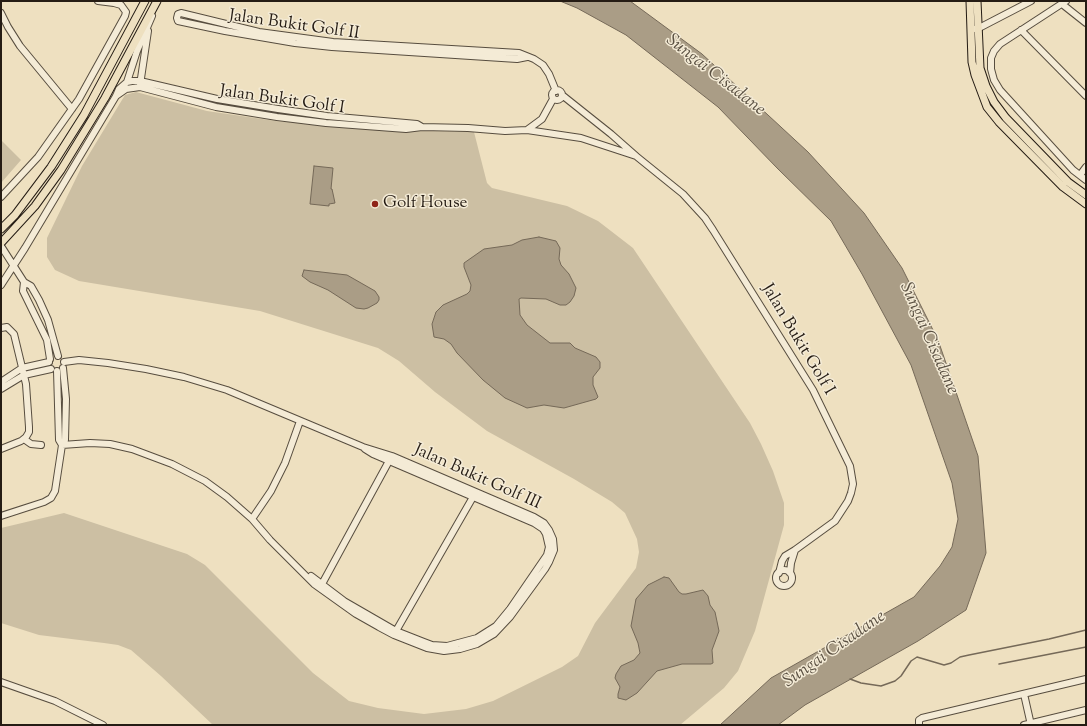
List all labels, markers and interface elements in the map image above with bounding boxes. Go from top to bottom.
street label: Jalan Bukit Golf II [227,7,361,45]
water label: Sungai Cisadane [661,30,769,122]
street label: Jalan Bukit Golf I [218,82,346,120]
place label: Golf House [383,194,467,214]
marker: Golf House [370,199,380,209]
water label: Sungai Cisadane [894,280,962,398]
street label: Jalan Bukit Golf I [756,281,838,399]
street label: Jalan Bukit Golf III [410,441,544,515]
water label: Sungai Cisadane [780,607,890,693]

